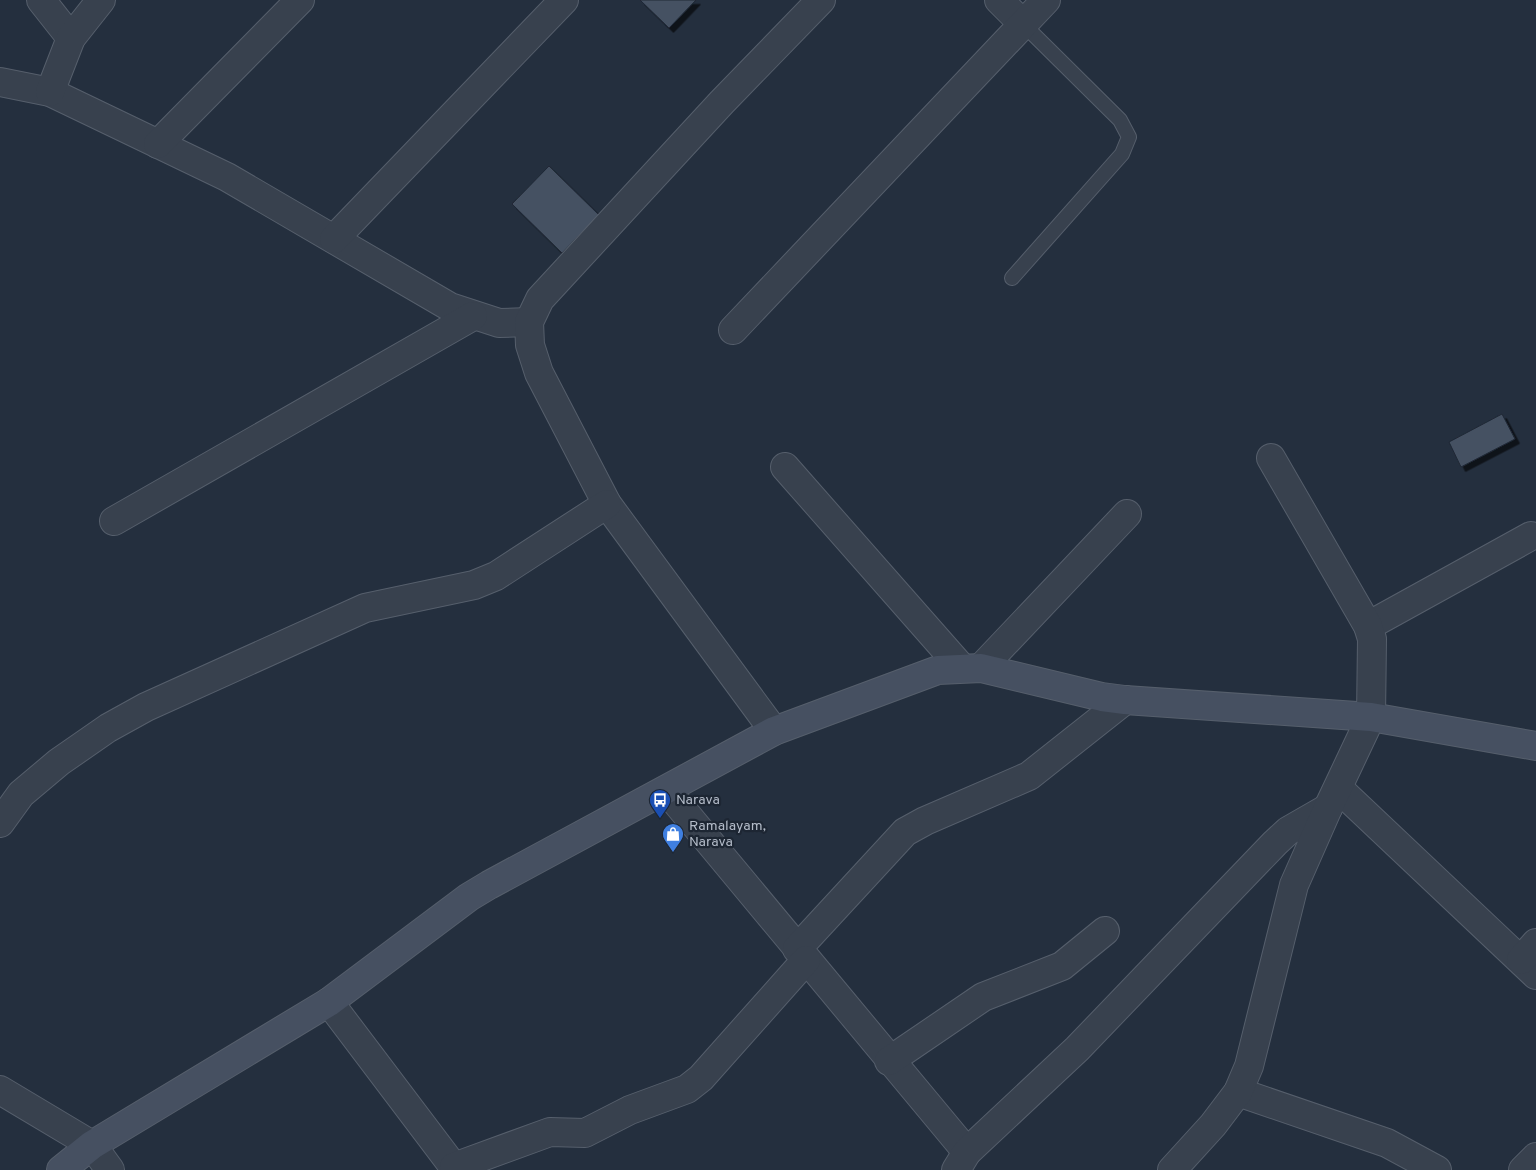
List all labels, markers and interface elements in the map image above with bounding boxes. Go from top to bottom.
bus stop icon: Narava [648,788,672,819]
place label: Narava [676,792,720,809]
place label: Ramalayam, Narava [689,818,766,851]
shop icon: Ramalayam, Narava [661,822,685,853]

